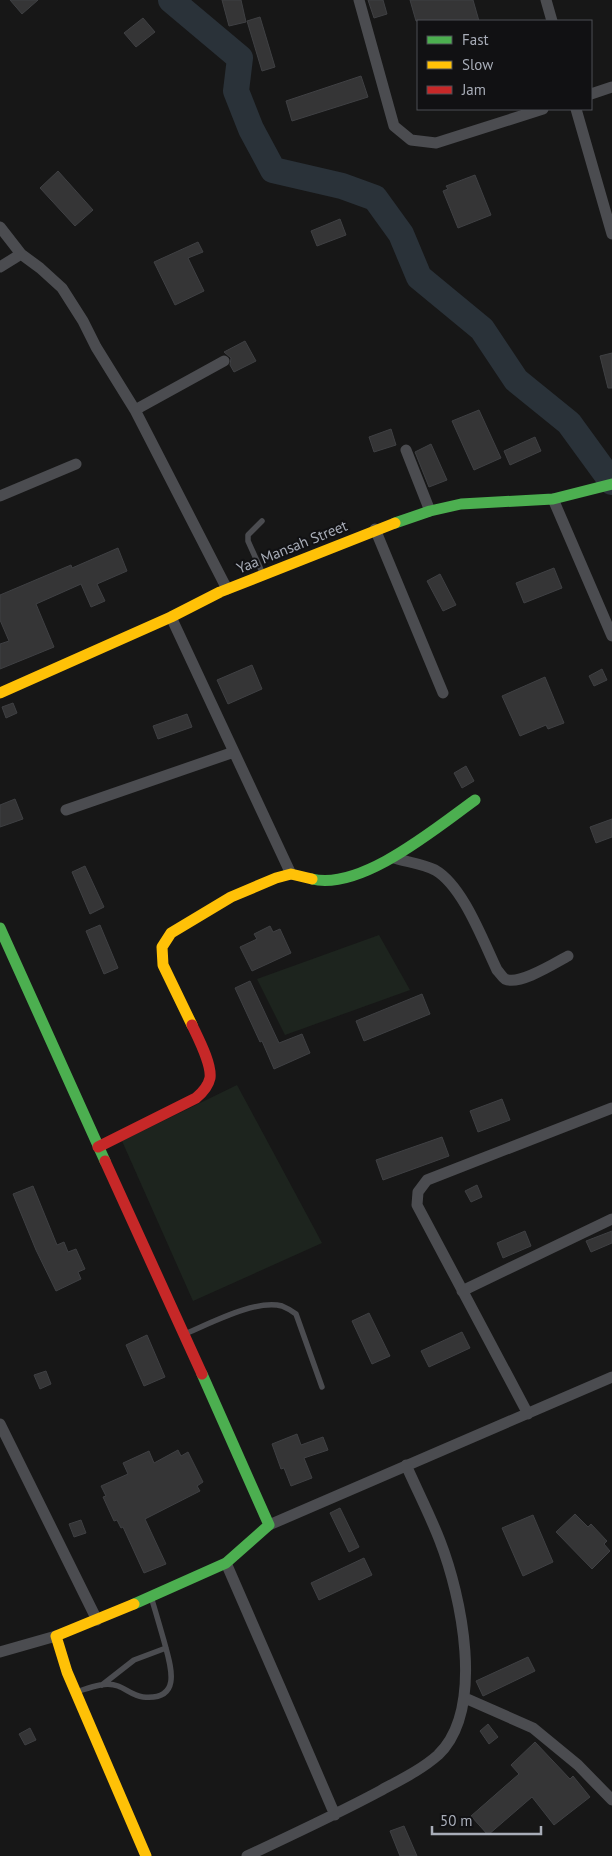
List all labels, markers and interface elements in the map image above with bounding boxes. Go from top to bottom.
legend [417,20,592,110]
text: Fast [462,30,489,49]
text: Slow [462,55,493,74]
text: Jam [461,80,486,99]
street label: Yaa Mansah Street [234,516,350,577]
scale bar [432,1804,541,1836]
text: 50 m [440,1811,473,1830]

